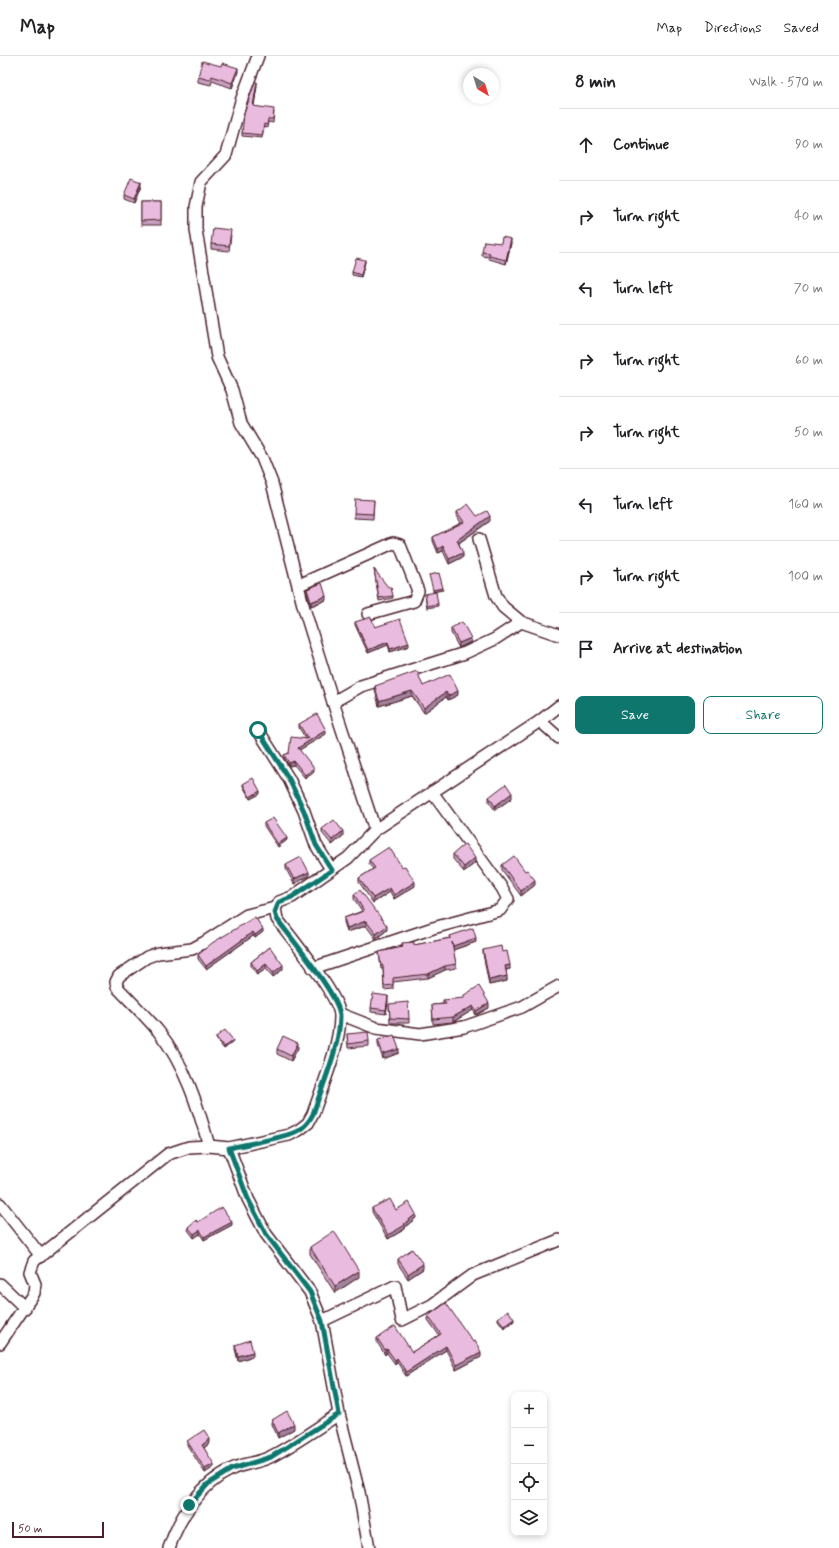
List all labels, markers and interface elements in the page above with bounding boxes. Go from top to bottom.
text: Map [20,15,55,40]
text: Map [656,19,682,37]
text: Directions [704,19,762,37]
text: Saved [784,19,819,37]
north arrow [463,68,499,104]
text: 8 min [575,71,616,93]
text: Walk · 570 m [749,74,823,91]
icon: ahead [575,134,597,156]
text: Continue [613,135,669,155]
text: 90 m [795,136,823,153]
icon: right [575,206,597,228]
text: Turn right [613,207,680,227]
text: 40 m [794,208,823,225]
icon: left [575,278,597,300]
text: Turn left [613,279,673,299]
text: 70 m [794,280,823,297]
icon: right [575,350,597,372]
text: Turn right [613,351,680,371]
text: 60 m [795,352,823,369]
icon: right [575,422,597,444]
text: Turn right [613,423,680,443]
text: 50 m [794,424,823,441]
icon: left [575,494,597,516]
text: Turn left [613,495,673,515]
text: 160 m [788,496,823,513]
icon: right [575,566,597,588]
text: Turn right [613,567,680,587]
text: 100 m [788,568,823,585]
icon: arrive [575,638,597,660]
text: Arrive at destination [613,639,742,659]
button: Save [575,696,695,734]
button: Share [703,696,823,734]
route start [249,721,267,739]
map controls [511,1392,547,1536]
button: + [511,1392,547,1428]
button: − [511,1428,547,1464]
button: locate [511,1464,547,1500]
route end [180,1496,198,1514]
button: layers [511,1500,547,1536]
scale bar [12,1520,104,1539]
text: 50 m [18,1522,43,1536]

